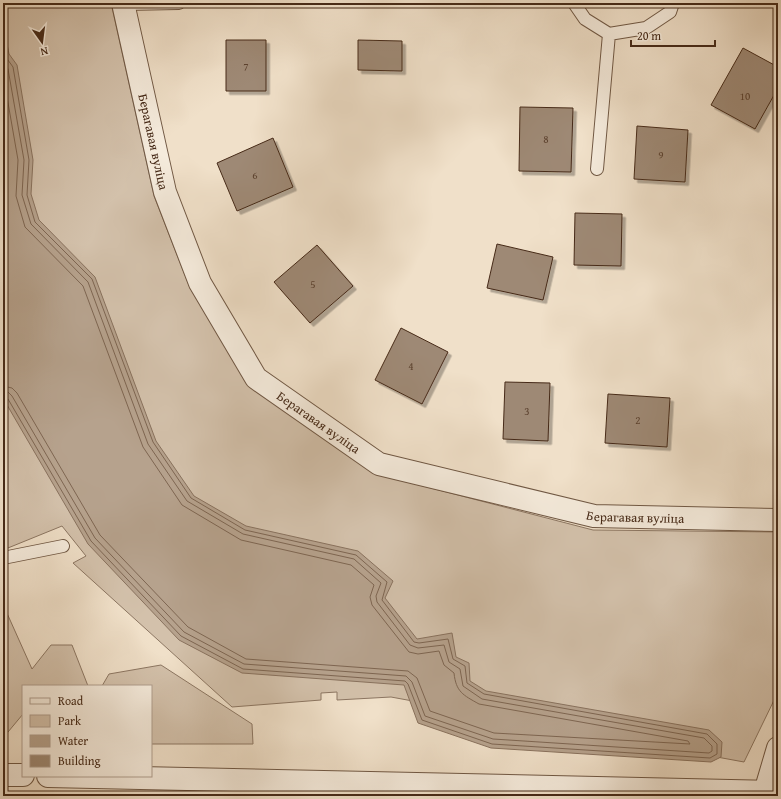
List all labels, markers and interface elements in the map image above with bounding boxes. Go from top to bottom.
north arrow [22,22,62,62]
scale bar [631,22,715,48]
text: 20 m [637,27,661,44]
text: N [38,43,50,61]
house number: 7 [243,58,249,74]
house number: 10 [740,88,750,104]
street label: Берагавая вуліца [133,92,173,192]
house number: 8 [543,131,549,147]
house number: 9 [658,147,664,163]
house number: 6 [252,167,258,183]
house number: 5 [310,276,316,292]
house number: 4 [408,358,414,374]
street label: Берагавая вуліца [273,387,365,459]
house number: 3 [524,403,530,419]
house number: 2 [635,412,641,428]
street label: Берагавая вуліца [584,505,685,528]
legend [22,685,152,777]
text: Road [58,692,84,709]
text: Park [58,712,82,729]
text: Water [58,732,88,749]
text: Building [58,752,101,769]

